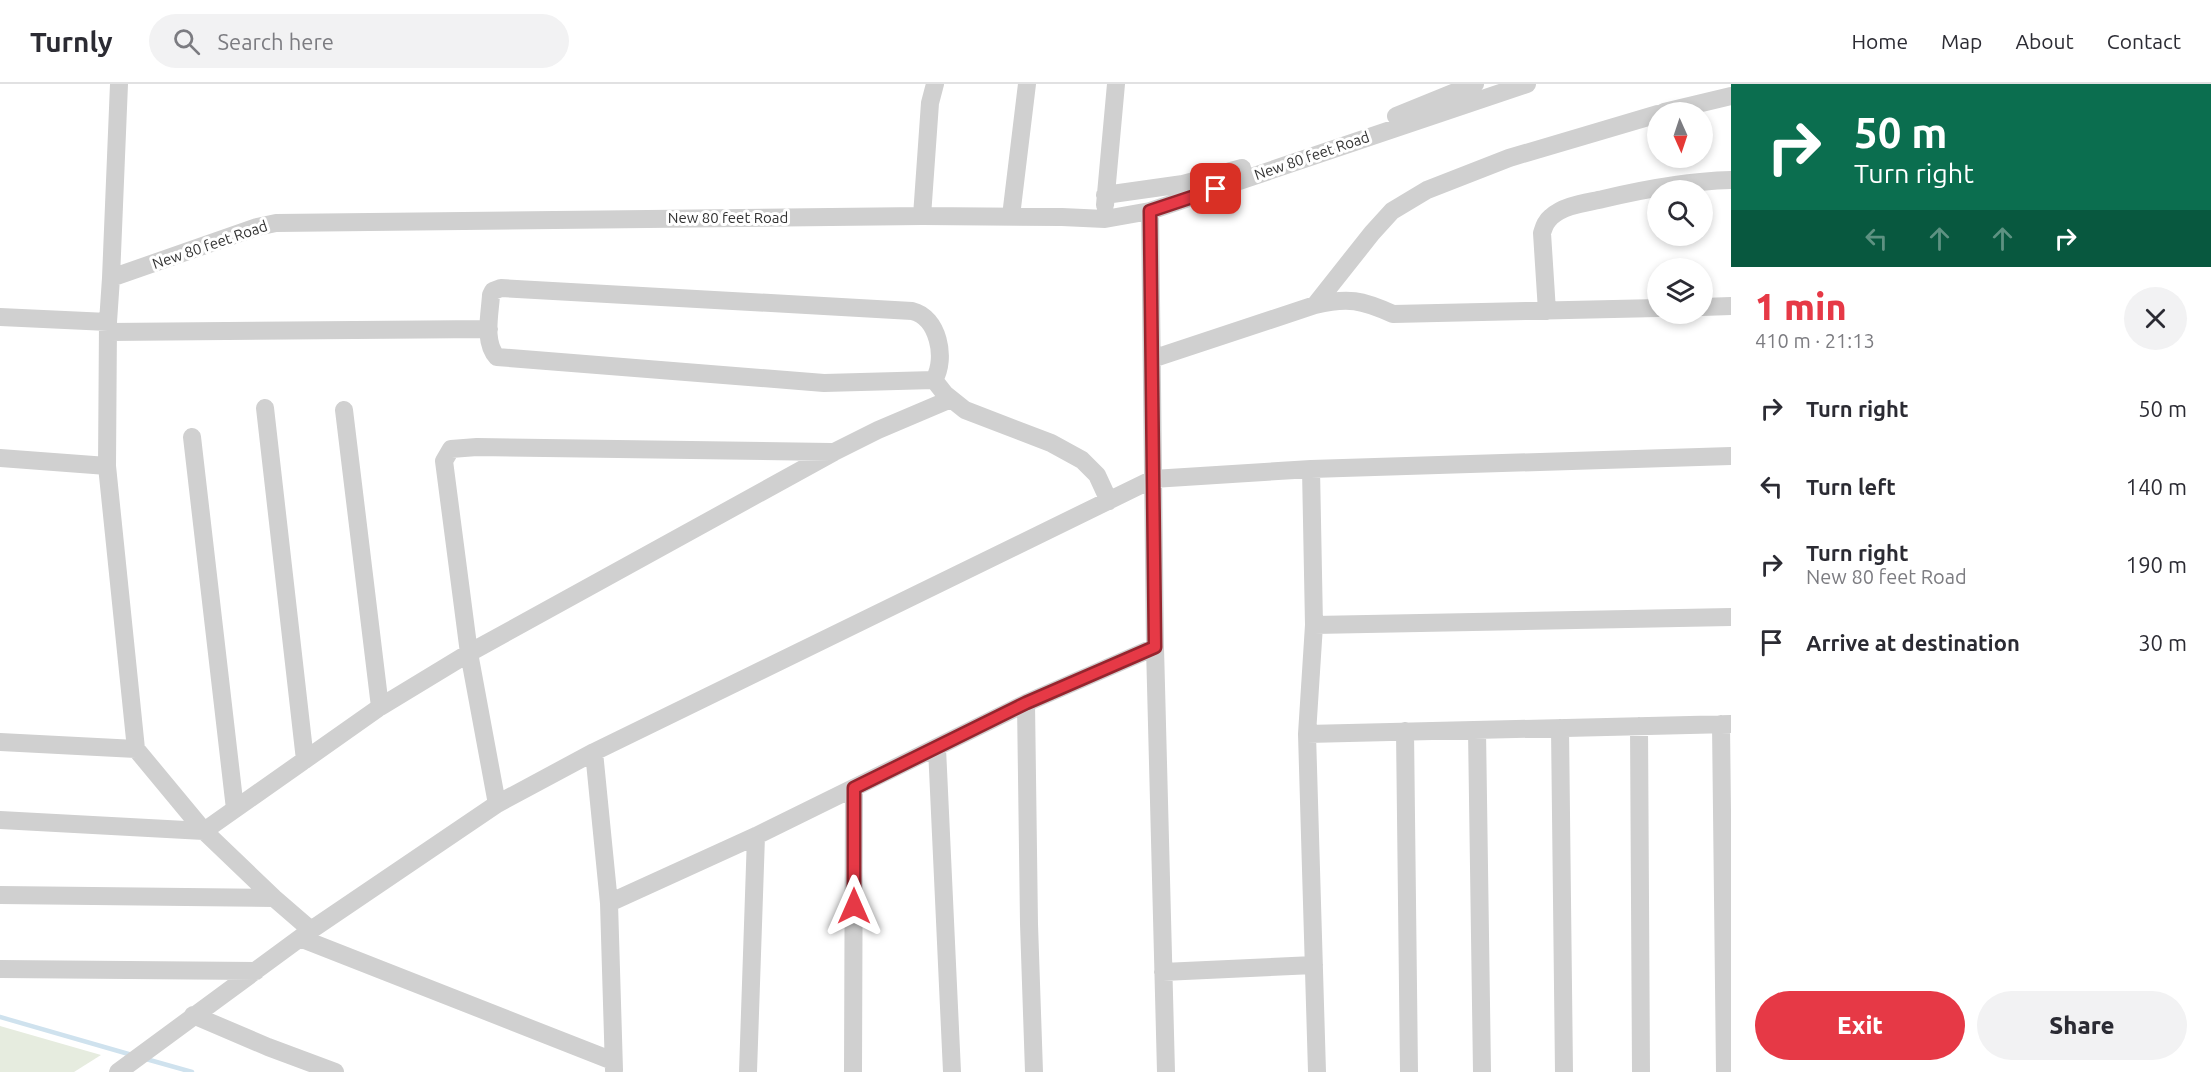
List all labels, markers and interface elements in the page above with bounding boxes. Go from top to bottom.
search box [149,14,569,68]
icon: search [170,25,203,58]
text: Turnly [30,26,113,57]
text: Search here [218,29,334,54]
text: Home [1851,29,1908,53]
text: Map [1941,29,1982,53]
text: About [2015,29,2074,53]
text: Contact [2107,29,2181,53]
north arrow [1647,102,1713,168]
map controls [1647,102,1713,324]
icon: right [1755,108,1833,186]
text: 50 m [1854,109,1948,156]
street label: New 80 feet Road [1252,128,1372,183]
text: Turn right [1854,158,1974,188]
pin [1190,163,1241,214]
icon: arrive [1199,172,1232,205]
button: search [1647,180,1713,246]
street label: New 80 feet Road [668,209,788,226]
street label: New 80 feet Road [150,217,270,272]
icon: left [1860,222,1893,255]
icon: ahead [1923,222,1956,255]
icon: ahead [1986,222,2019,255]
icon: right [2049,222,2082,255]
button: layers [1647,258,1713,324]
text: 1 min [1755,286,1847,327]
button: close [2124,287,2187,350]
text: 410 m · 21:13 [1755,329,1875,352]
icon: right [1755,392,1788,425]
text: Turn right [1806,396,1908,421]
text: 50 m [2138,396,2187,421]
icon: left [1755,470,1788,503]
text: Turn left [1806,474,1896,499]
text: 140 m [2126,474,2187,499]
text: Turn right [1806,540,1908,565]
icon: right [1755,548,1788,581]
text: 190 m [2126,552,2187,577]
text: New 80 feet Road [1806,565,1967,588]
icon: arrive [1755,626,1788,659]
text: Arrive at destination [1806,630,2020,655]
text: 30 m [2138,630,2187,655]
position arrow [822,874,886,938]
button: Exit [1755,991,1965,1060]
button: Share [1977,991,2187,1060]

